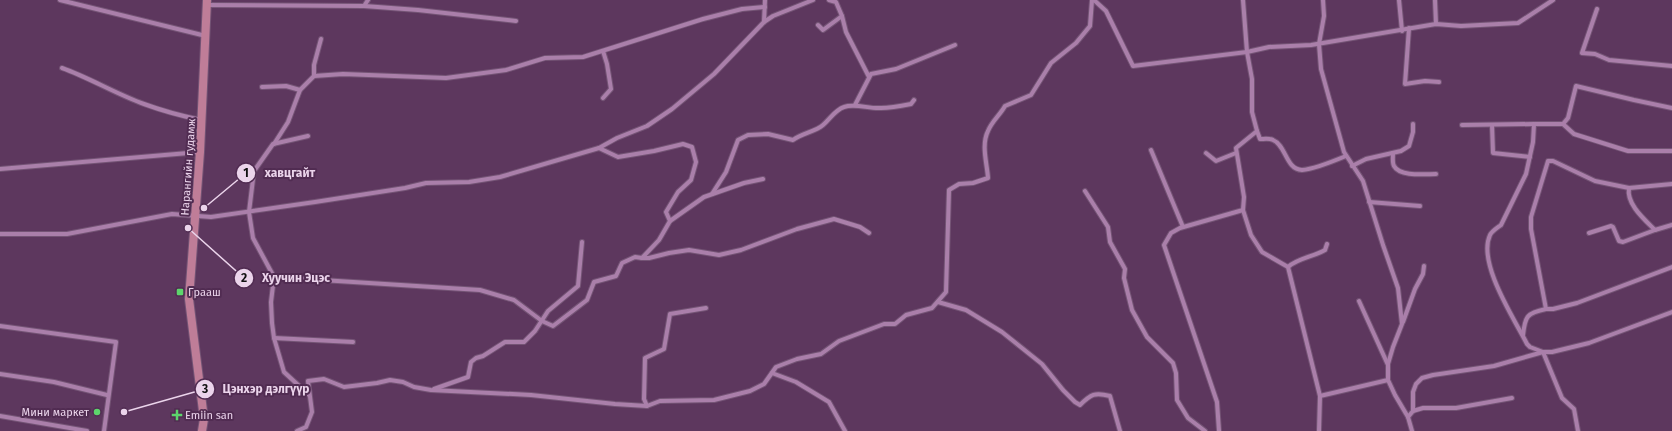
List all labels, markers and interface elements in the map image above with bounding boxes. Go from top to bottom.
street label: Нарангийн гудамж [179,118,198,216]
callout: хавцгайт [236,161,323,185]
text: 1 [243,166,249,180]
text: хавцгайт [264,166,316,180]
callout: Хуучин Эцэс [234,266,338,290]
text: 2 [241,271,247,285]
text: Хуучин Эцэс [261,271,330,285]
place label: Грааш [188,286,221,299]
marker: Грааш [175,287,185,297]
callout: Цэнхэр дэлгүүр [195,377,318,401]
text: 3 [201,382,208,396]
text: Цэнхэр дэлгүүр [223,382,309,396]
place label: Мини маркет [22,406,89,419]
marker: Мини маркет [92,407,102,417]
place label: Emiin san [185,409,233,422]
marker: Emiin san [172,410,182,420]

